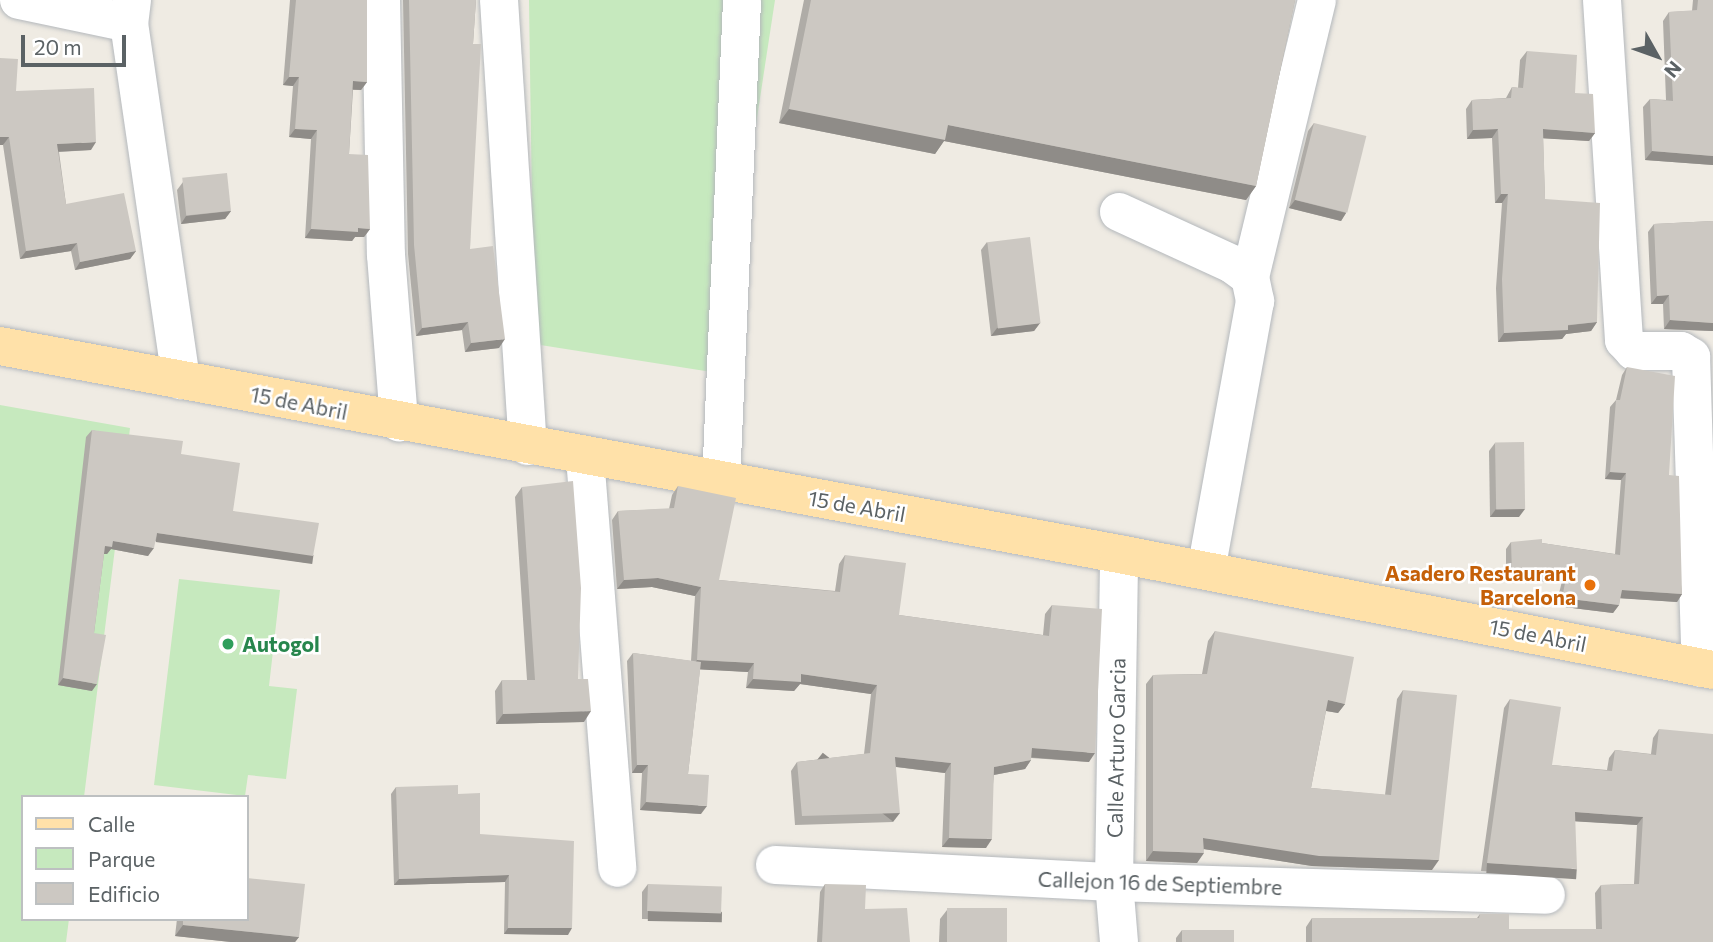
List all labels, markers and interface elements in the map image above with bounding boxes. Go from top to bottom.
scale bar [24,21,130,65]
north arrow [1622,21,1692,91]
text: 20 m [34,34,82,59]
text: N [1660,57,1687,83]
street label: 15 de Abril [248,381,350,425]
street label: 15 de Abril [806,485,908,527]
place label: Asadero Restaurant Barcelona [1385,560,1576,610]
marker: Asadero Restaurant Barcelona [1582,577,1598,593]
street label: 15 de Abril [1487,613,1589,657]
place label: Autogol [242,631,320,657]
marker: Autogol [220,636,236,652]
street label: Calle Arturo Garcia [1102,658,1130,838]
legend [21,795,248,921]
text: Calle [88,811,135,836]
text: Parque [88,846,155,871]
street label: Callejon 16 de Septiembre [1037,866,1283,900]
text: Edificio [88,881,160,906]

